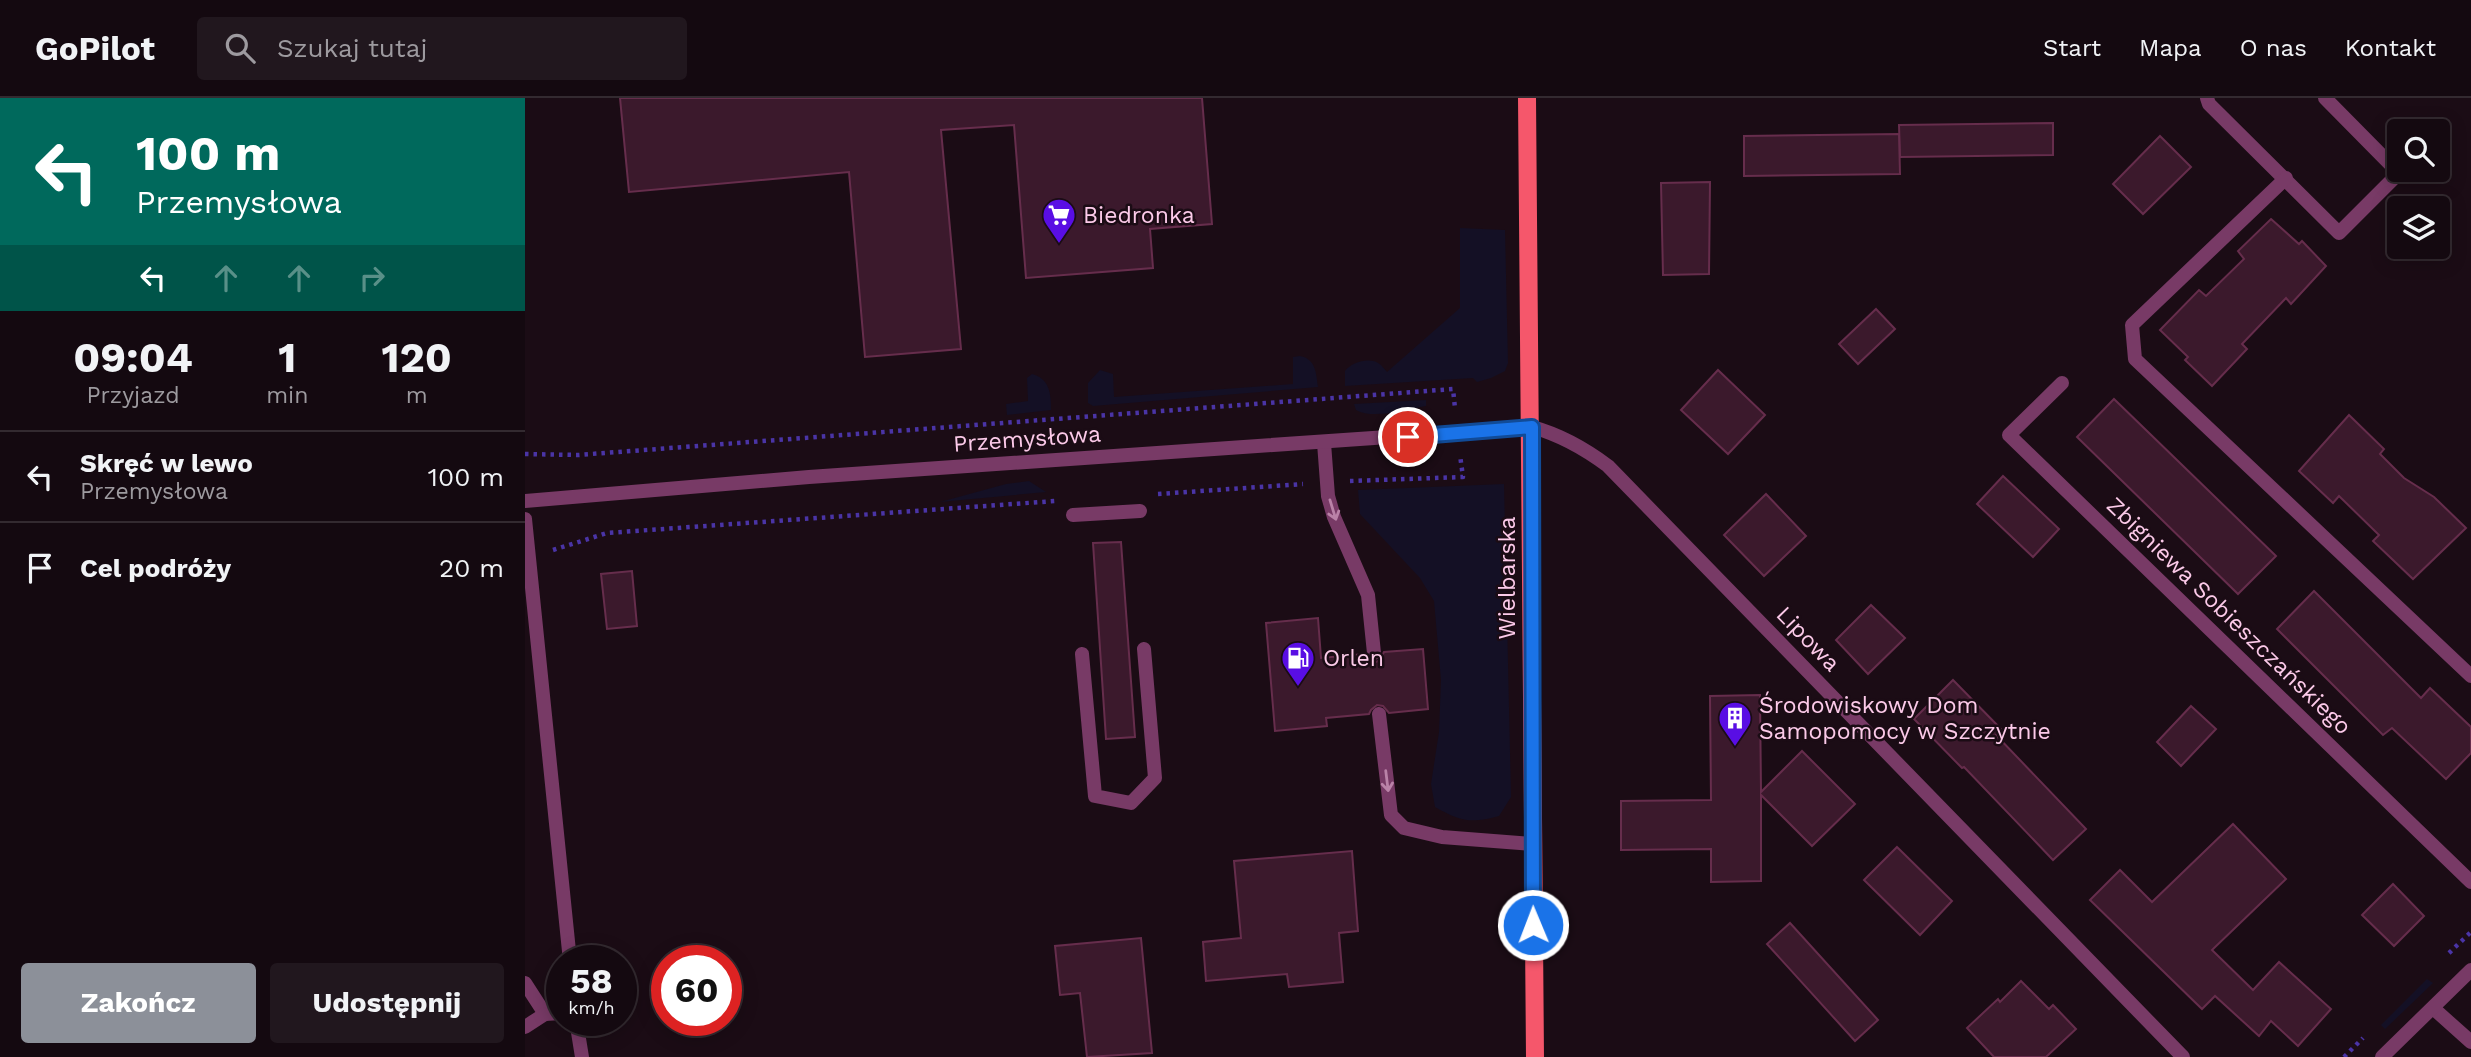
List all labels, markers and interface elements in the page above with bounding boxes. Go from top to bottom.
search box [197,17,687,80]
text: GoPilot [35,29,155,68]
icon: search [221,29,259,67]
text: Szukaj tutaj [277,33,427,63]
text: Start [2043,34,2101,62]
text: Mapa [2139,34,2202,62]
text: O nas [2240,34,2307,62]
text: Kontakt [2345,34,2436,62]
map controls [2387,119,2450,259]
button: search [2387,119,2450,182]
text: 100 m [136,124,280,182]
icon: left [21,126,112,217]
text: Przemysłowa [136,183,342,221]
supermarket icon: Biedronka [1040,196,1078,245]
button: layers [2387,196,2450,259]
place label: Biedronka [1083,202,1195,229]
icon: left [134,259,172,297]
icon: ahead [207,259,245,297]
icon: ahead [280,259,318,297]
icon: right [353,259,391,297]
text: 09:04 [73,333,193,382]
text: 1 [278,333,296,382]
text: 120 [382,333,452,382]
text: Przyjazd [86,382,180,409]
text: min [266,382,308,409]
text: m [406,382,428,409]
pin [1378,407,1438,467]
icon: arrive [1389,418,1427,456]
street label: Przemysłowa [952,420,1102,458]
text: Skręć w lewo [80,448,253,478]
icon: left [21,458,59,496]
text: 100 m [428,462,504,492]
text: Przemysłowa [80,478,228,505]
street label: Zbigniewa Sobieszczańskiego [2101,492,2357,740]
one-way arrow [1327,499,1340,521]
street label: Wielbarska [1494,517,1521,639]
icon: arrive [21,549,59,587]
text: Cel podróży [80,553,231,583]
text: 20 m [439,553,504,583]
street label: Lipowa [1771,601,1845,677]
fuel station icon: Orlen [1279,639,1317,688]
place label: Orlen [1323,645,1384,672]
place label: Środowiskowy Dom Samopomocy w Szczytnie [1759,691,2051,745]
building icon: Środowiskowy Dom Samopomocy w Szczytnie [1716,699,1754,748]
one-way arrow [1381,770,1394,792]
position arrow [1496,888,1570,962]
speed limit sign: 60 [651,945,742,1036]
text: 58 [570,960,613,1002]
button: Zakończ [21,963,256,1043]
button: Udostępnij [270,963,504,1043]
text: km/h [568,997,615,1018]

